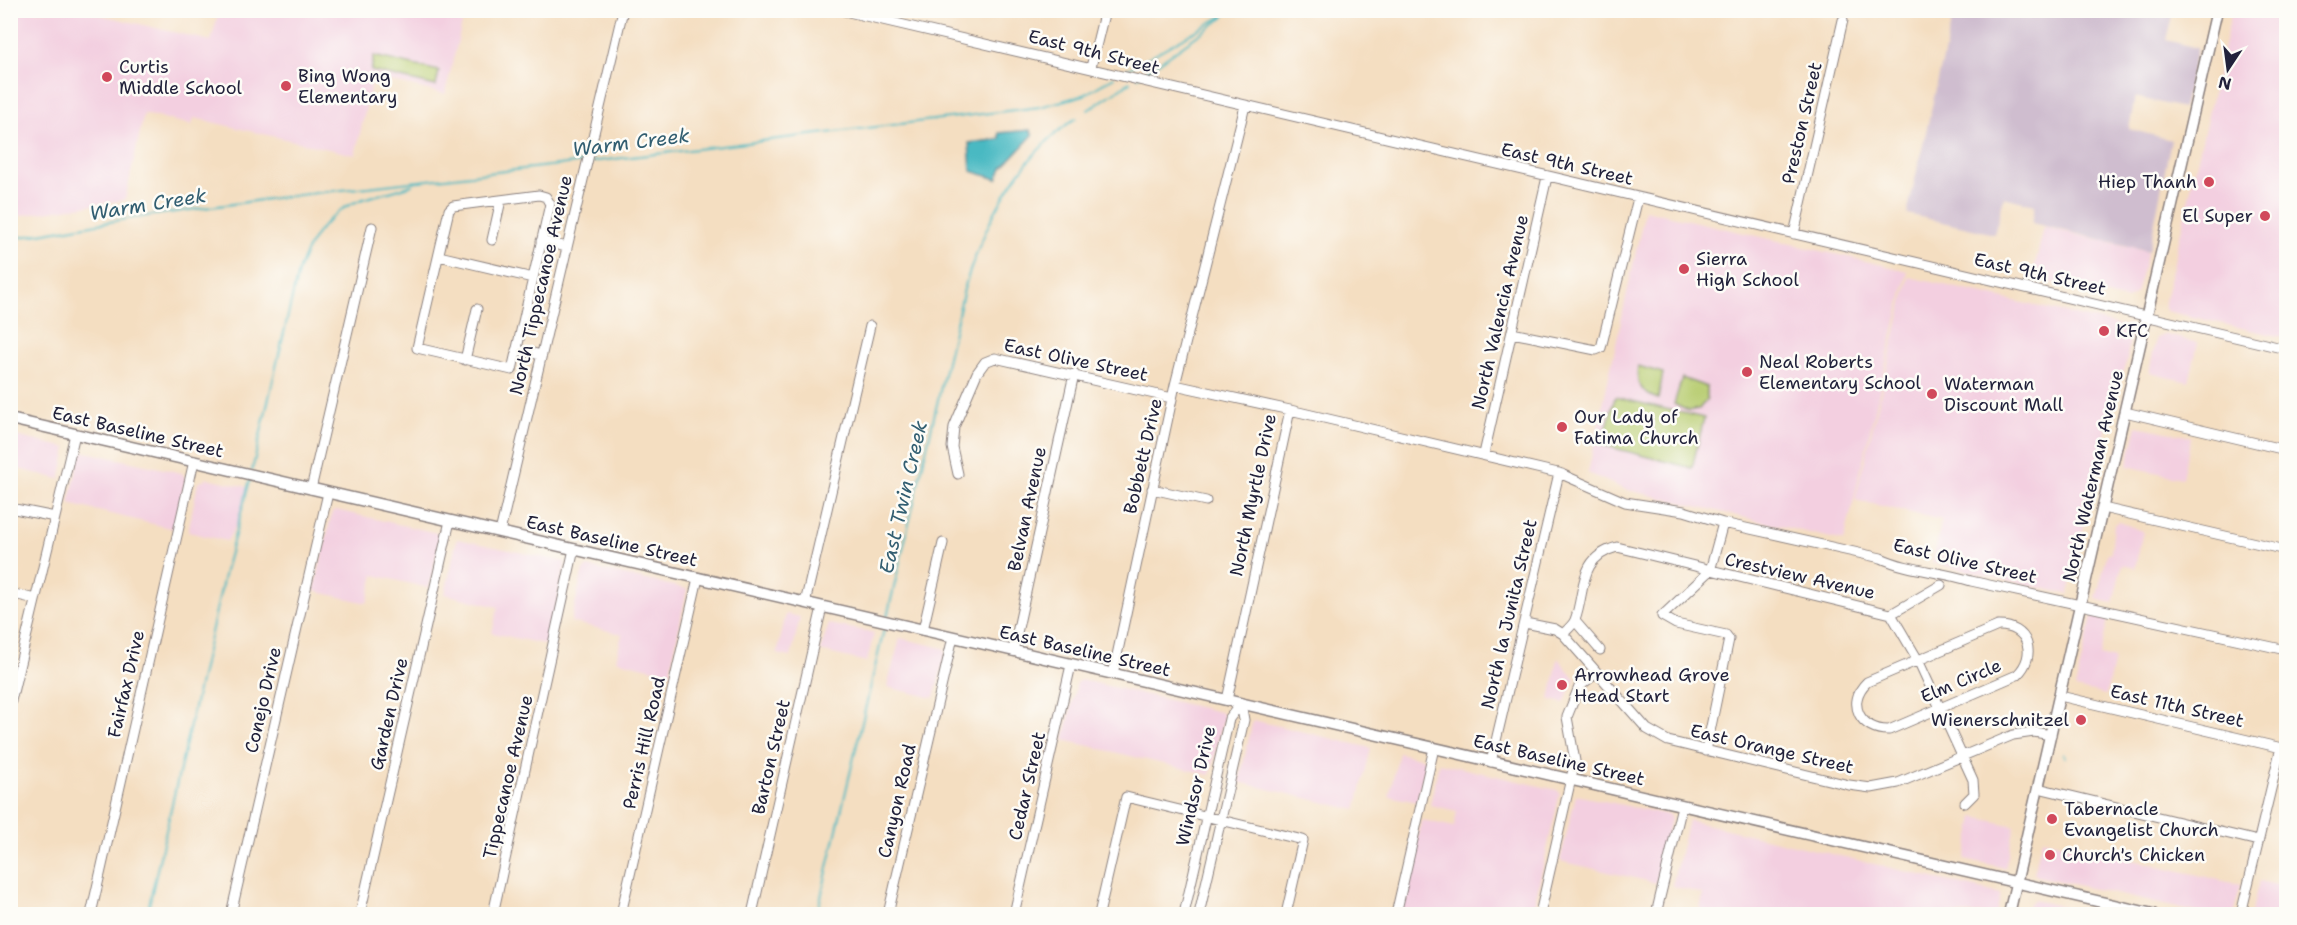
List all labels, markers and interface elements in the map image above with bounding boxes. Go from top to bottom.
street label: East 9th Street [1026,24,1162,80]
north arrow [2198,39,2258,99]
place label: Curtis Middle School [119,55,243,100]
street label: Preston Street [1776,60,1828,186]
place label: Bing Wong Elementary [298,64,397,109]
marker: Curtis Middle School [100,70,114,84]
text: N [2216,71,2233,95]
marker: Bing Wong Elementary [279,79,293,93]
water label: Warm Creek [571,122,692,162]
street label: East 9th Street [1499,137,1636,191]
place label: Hiep Thanh [2098,170,2197,194]
street label: North Tippecanoe Avenue [504,173,578,397]
marker: Hiep Thanh [2202,175,2216,189]
water label: Warm Creek [88,182,209,226]
place label: El Super [2182,204,2253,228]
marker: El Super [2258,209,2272,223]
street label: North Valencia Avenue [1466,212,1534,412]
place label: Sierra High School [1696,247,1799,292]
street label: East 9th Street [1972,247,2109,301]
marker: Sierra High School [1677,262,1691,276]
place label: KFC [2116,319,2148,343]
marker: KFC [2097,324,2111,338]
street label: East Olive Street [1002,333,1150,387]
place label: Neal Roberts Elementary School [1759,350,1922,395]
marker: Neal Roberts Elementary School [1740,365,1754,379]
street label: North Waterman Avenue [2057,368,2129,584]
place label: Waterman Discount Mall [1944,372,2064,417]
marker: Waterman Discount Mall [1925,387,1939,401]
street label: Bobbett Drive [1118,396,1168,516]
street label: East Baseline Street [50,401,226,463]
place label: Our Lady of Fatima Church [1574,405,1699,450]
street label: North Myrtle Drive [1224,411,1282,579]
water label: East Twin Creek [873,417,933,576]
marker: Our Lady of Fatima Church [1555,420,1569,434]
street label: Belvan Avenue [1002,445,1052,573]
street label: East Baseline Street [524,510,700,572]
street label: North la Junita Street [1475,517,1543,711]
street label: East Olive Street [1891,533,2039,589]
street label: Crestview Avenue [1722,547,1878,605]
street label: East Baseline Street [997,620,1173,682]
street label: Fairfax Drive [102,628,150,740]
street label: Conejo Drive [239,645,287,755]
street label: Elm Circle [1917,653,2005,709]
street label: Garden Drive [364,655,414,773]
place label: Arrowhead Grove Head Start [1574,663,1730,708]
street label: Perris Hill Road [617,674,671,812]
marker: Arrowhead Grove Head Start [1555,678,1569,692]
street label: East 11th Street [2108,679,2246,733]
street label: Tippecanoe Avenue [477,693,539,861]
street label: Barton Street [746,697,796,817]
place label: Wienerschnitzel [1931,708,2070,732]
marker: Wienerschnitzel [2074,713,2088,727]
street label: East Orange Street [1688,719,1856,780]
street label: Windsor Drive [1171,724,1221,848]
street label: Cedar Street [1003,729,1051,843]
street label: East Baseline Street [1471,729,1647,791]
street label: Canyon Road [872,742,922,860]
place label: Tabernacle Evangelist Church [2064,797,2219,842]
marker: Tabernacle Evangelist Church [2045,812,2059,826]
place label: Church's Chicken [2062,843,2205,867]
marker: Church's Chicken [2043,848,2057,862]

